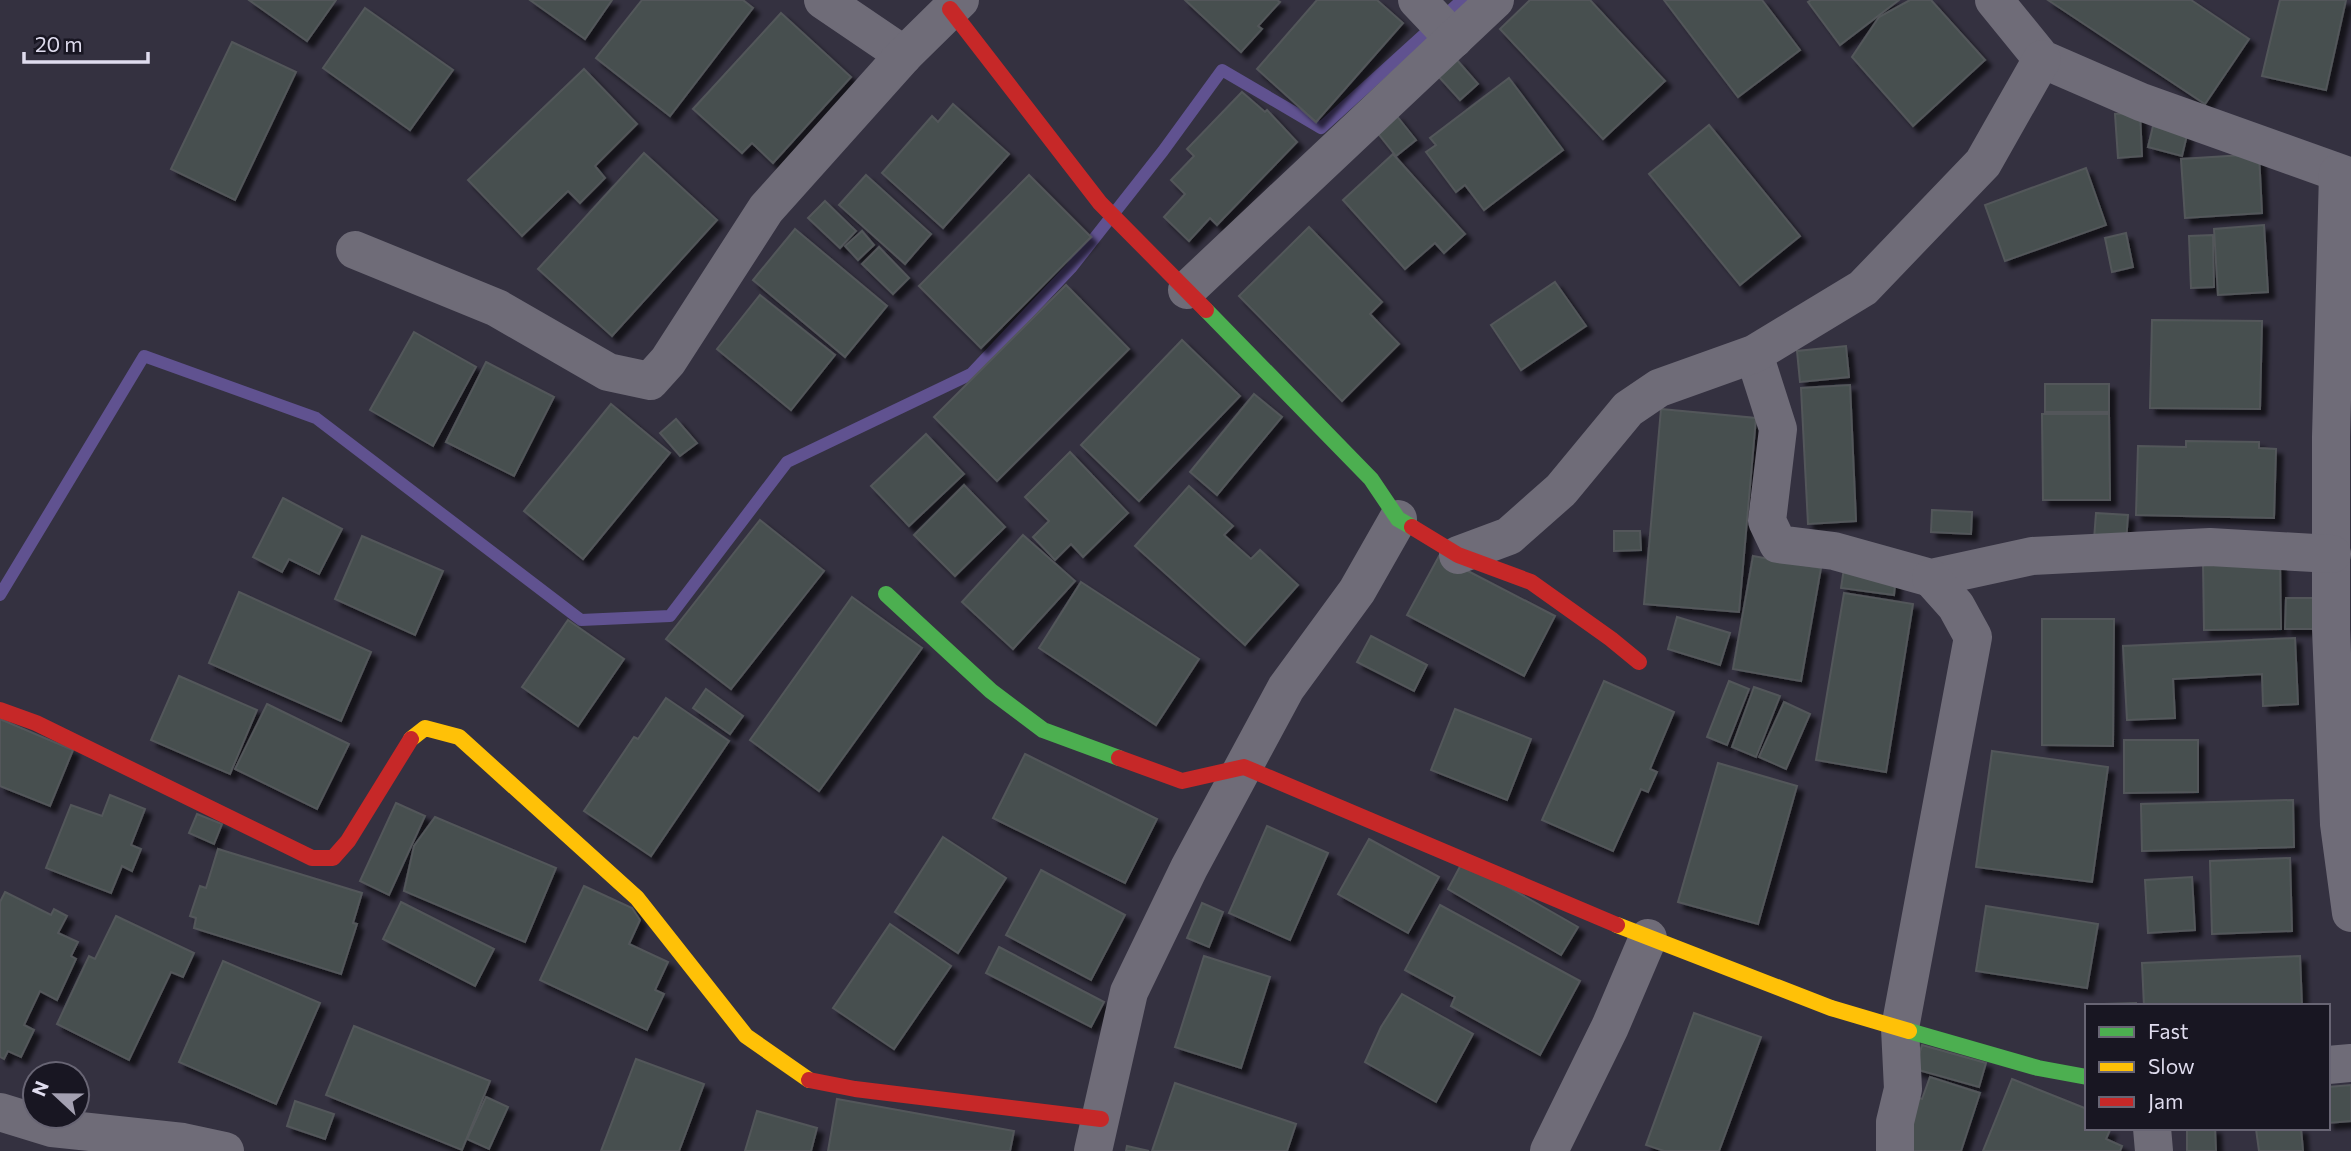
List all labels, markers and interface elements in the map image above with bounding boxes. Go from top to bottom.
scale bar [24,21,149,65]
text: 20 m [35,31,83,56]
legend [2085,1004,2330,1130]
text: Fast [2148,1018,2189,1043]
text: Slow [2148,1053,2195,1078]
north arrow [21,1060,91,1130]
text: N [26,1078,53,1099]
text: Jam [2148,1088,2183,1113]

